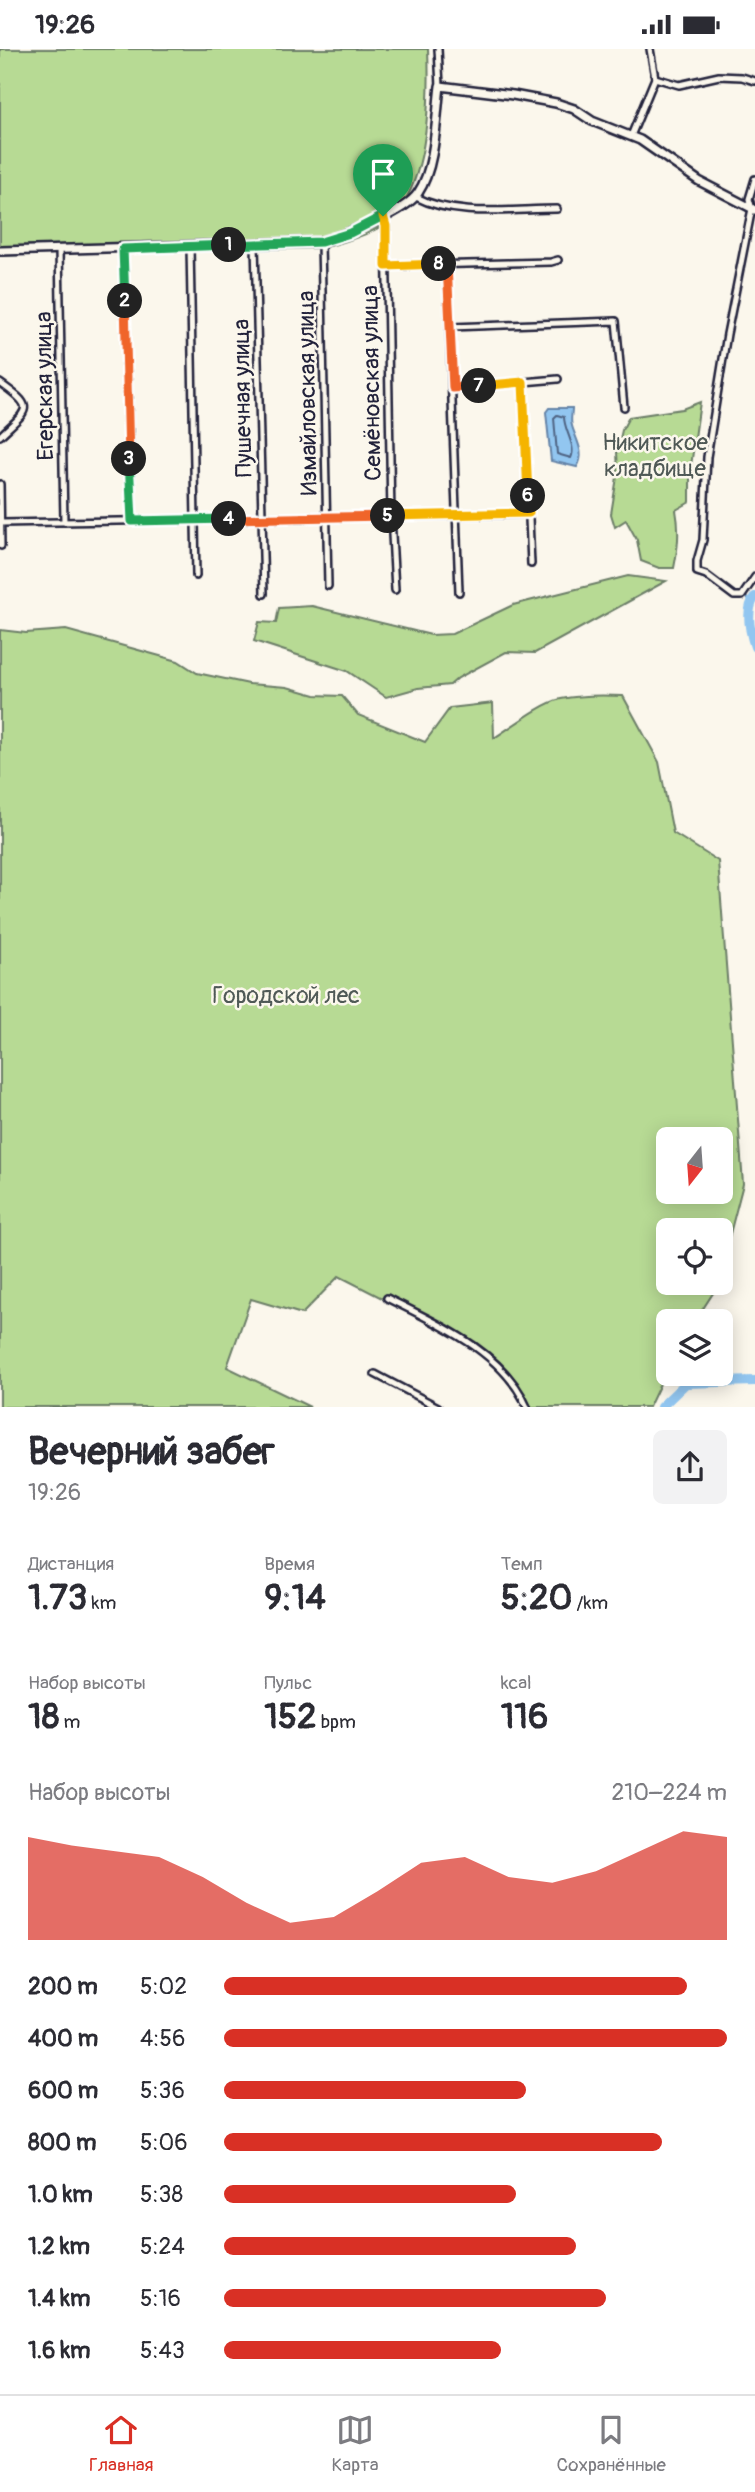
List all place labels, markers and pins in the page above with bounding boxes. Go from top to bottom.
pin [353,144,413,216]
pin: 1 [212,227,246,263]
pin: 8 [422,247,457,281]
pin: 2 [108,283,142,319]
pin: 7 [462,369,496,403]
pin: 3 [111,441,146,477]
pin: 6 [510,479,546,513]
pin: 5 [370,498,406,533]
pin: 4 [212,501,246,537]

